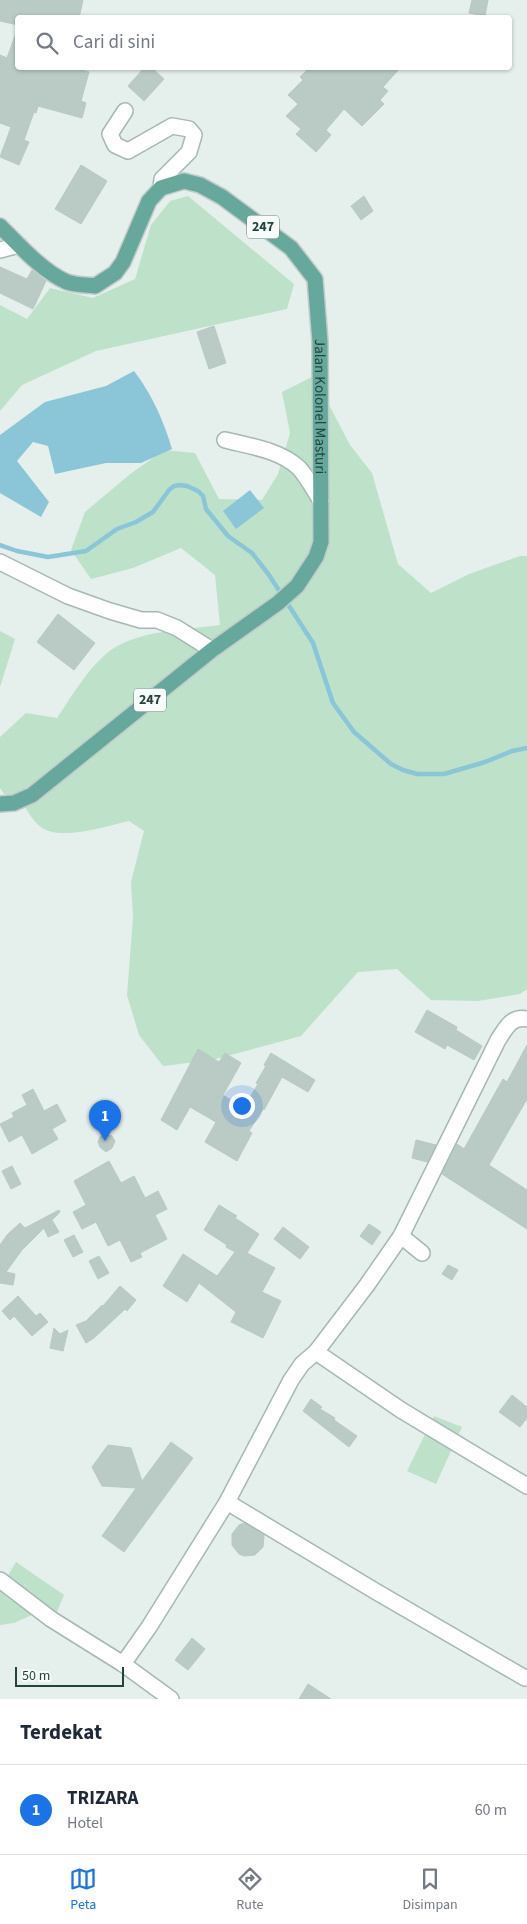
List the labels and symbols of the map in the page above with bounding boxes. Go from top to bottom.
road number: 247 [247,216,279,238]
street label: Jalan Kolonel Masturi [309,339,331,474]
road number: 247 [134,688,166,712]
your location [229,1093,255,1119]
pin: 1 [89,1100,121,1141]
scale bar [15,1664,124,1687]

